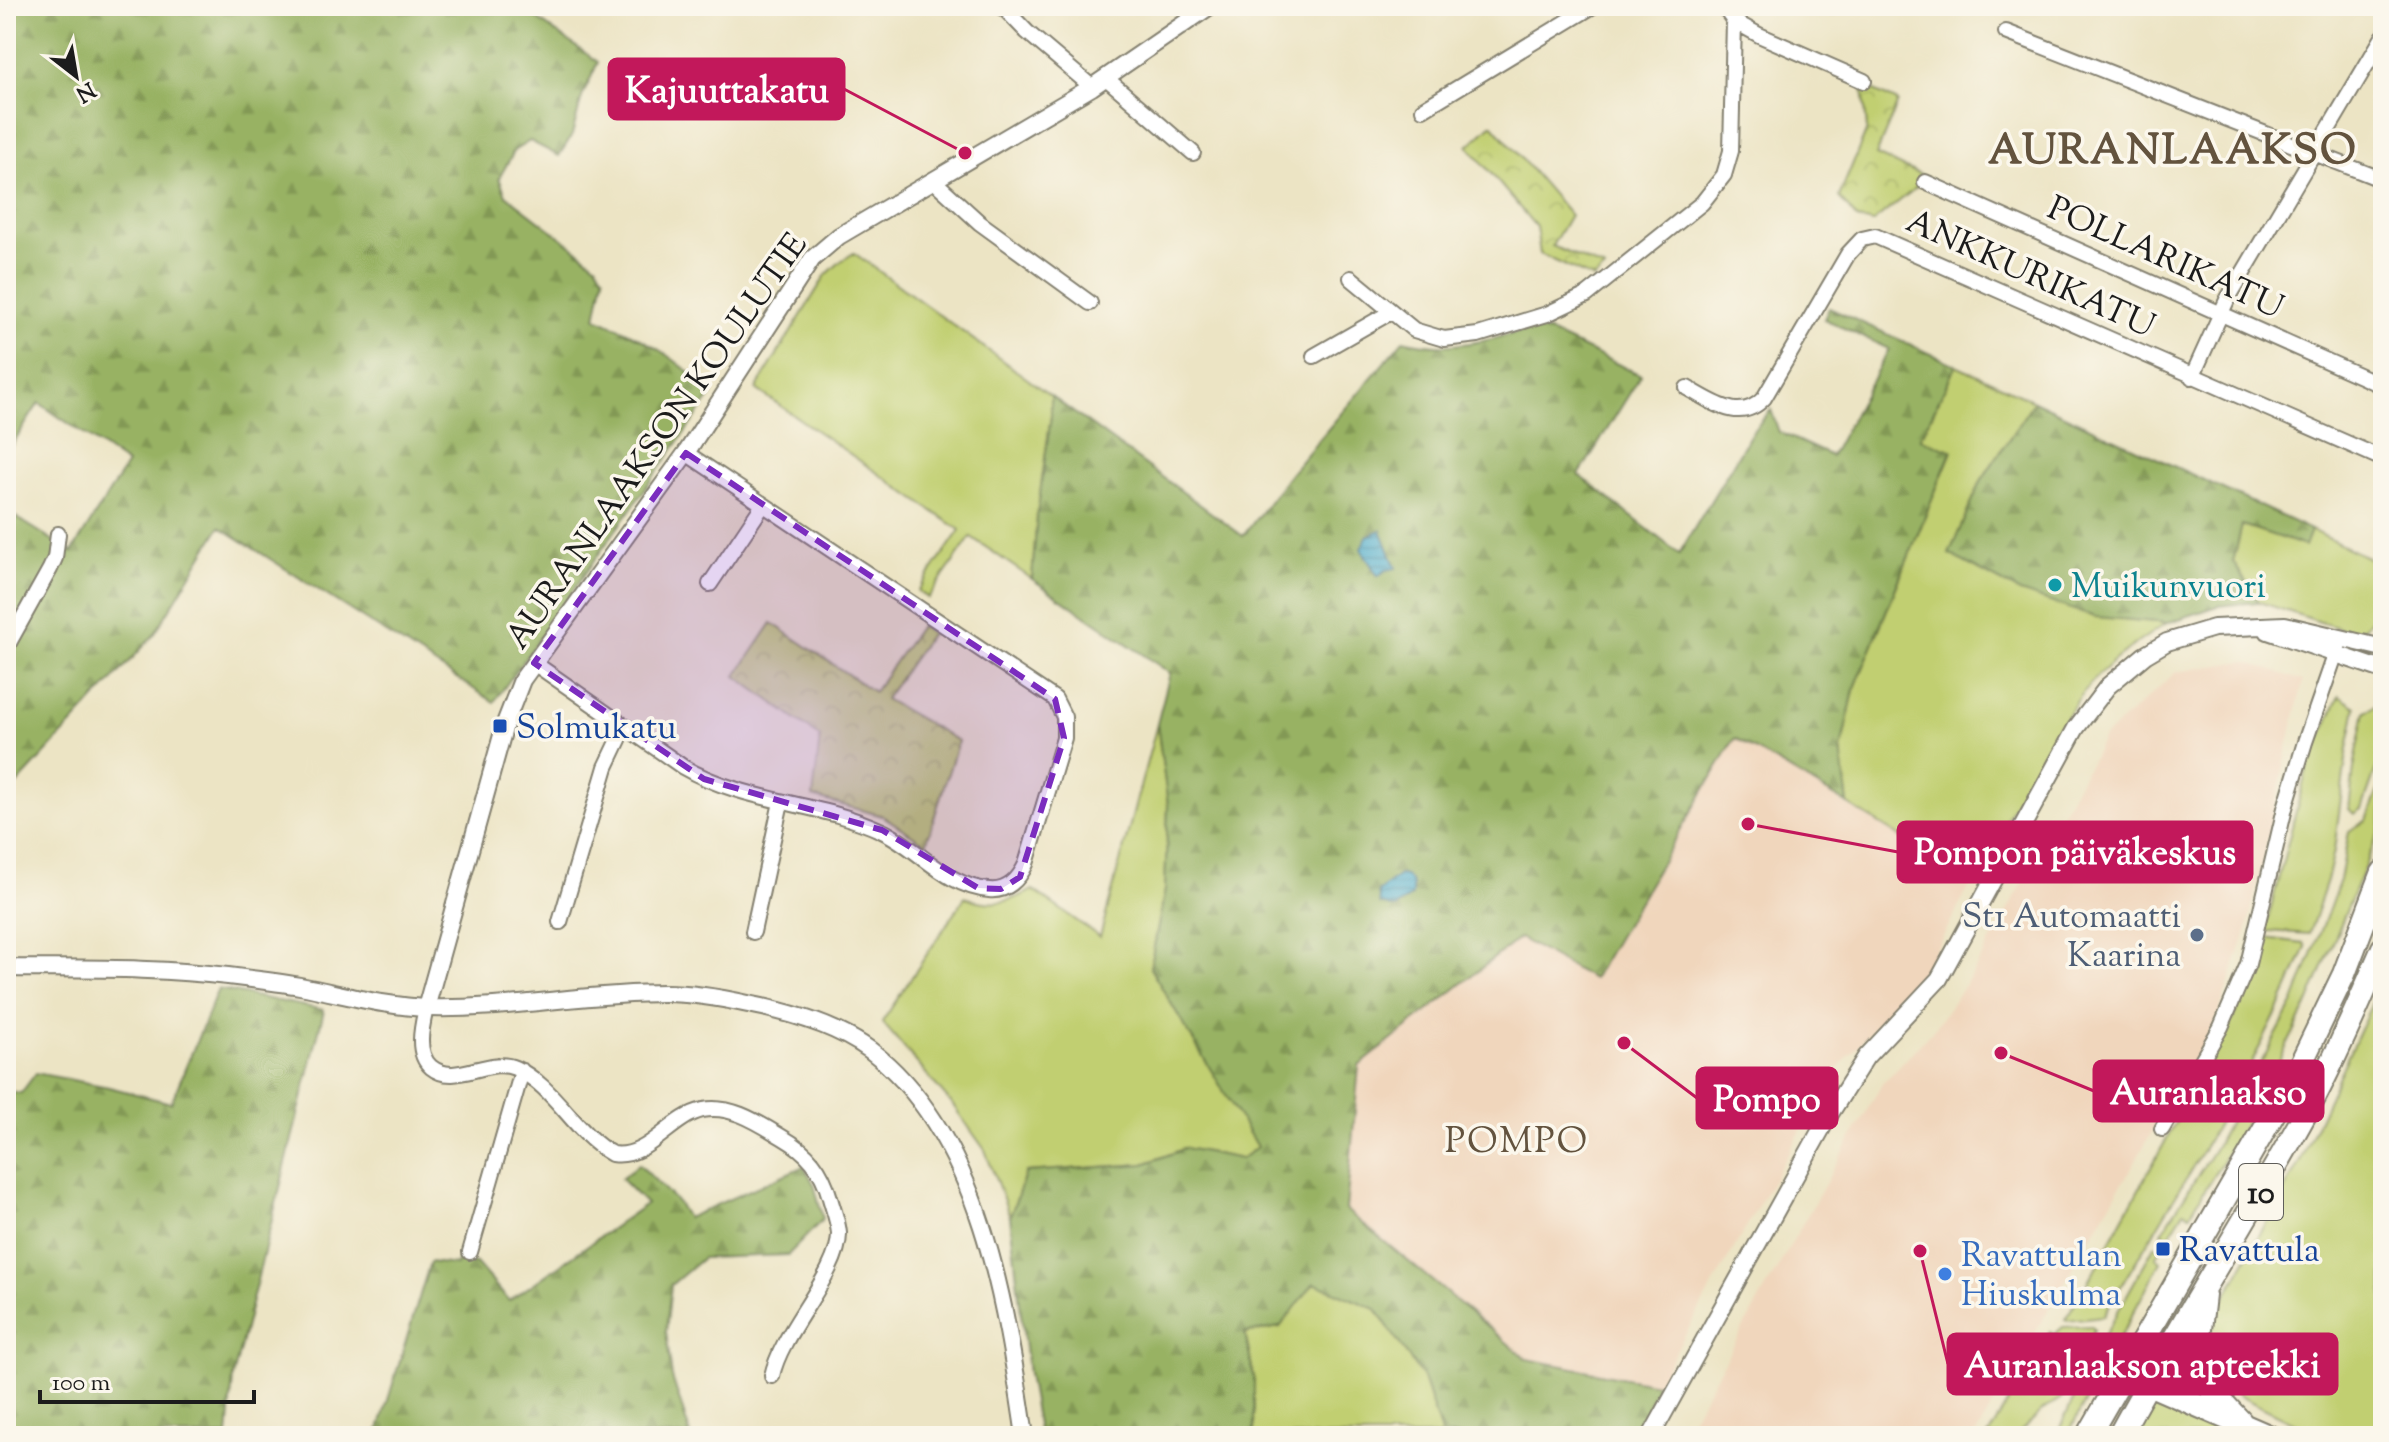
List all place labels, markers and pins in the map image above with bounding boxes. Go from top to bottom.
callout: Kajuuttakatu [609,59,844,119]
place label: Muikunvuori [2071,564,2266,613]
marker: Muikunvuori [2046,576,2064,594]
place label: Solmukatu [516,705,677,754]
marker: Solmukatu [491,717,509,735]
callout: Pompon päiväkeskus [1898,822,2252,882]
place label: St1 Automaatti Kaarina [1962,894,2181,982]
marker: St1 Automaatti Kaarina [2188,926,2206,944]
callout: Auranlaakso [2094,1061,2323,1121]
callout: Pompo [1697,1068,1837,1128]
place label: Ravattula [2179,1228,2320,1277]
place label: Ravattulan Hiuskulma [1961,1233,2122,1321]
marker: Ravattula [2154,1240,2172,1258]
marker: Ravattulan Hiuskulma [1936,1265,1954,1283]
callout: Auranlaakson apteekki [1948,1334,2337,1394]

